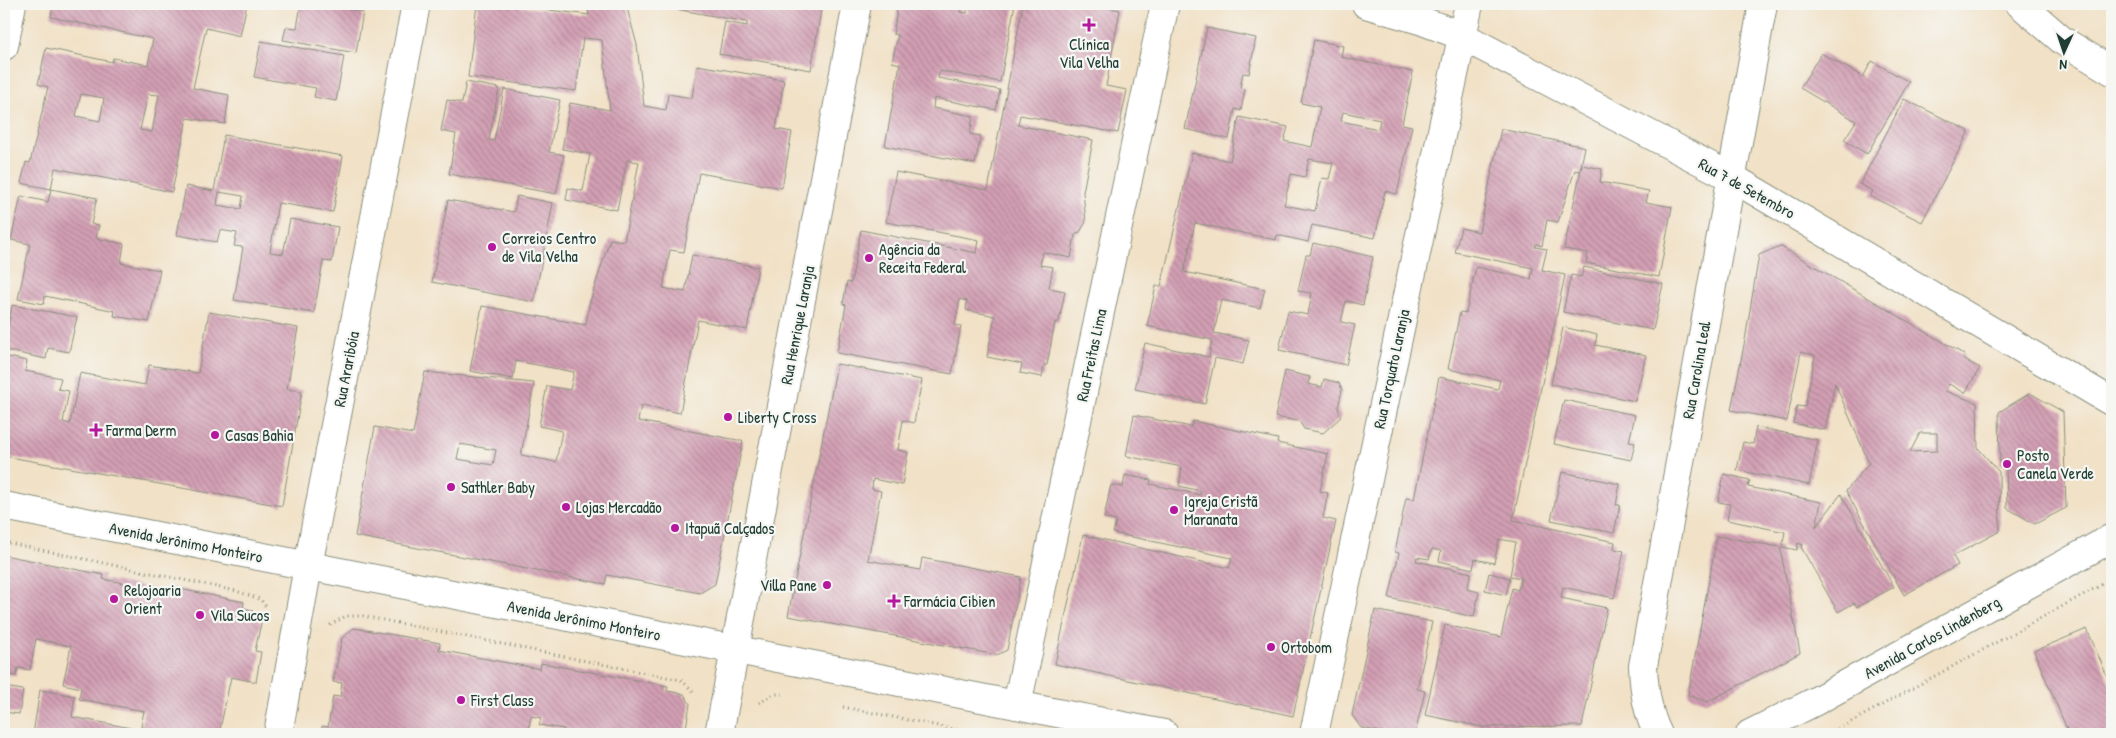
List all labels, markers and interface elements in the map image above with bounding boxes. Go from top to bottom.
marker: Clínica Vila Velha [1082,18,1096,32]
north arrow [2038,28,2088,78]
place label: Clínica Vila Velha [1059,33,1119,73]
text: N [2059,56,2068,75]
street label: Rua 7 de Setembro [1695,152,1800,224]
place label: Correios Centro de Vila Velha [502,227,597,267]
place label: Agência da Receita Federal [879,238,967,278]
marker: Correios Centro de Vila Velha [486,241,498,253]
marker: Agência da Receita Federal [863,252,875,264]
street label: Rua Henrique Laranja [775,264,819,386]
street label: Rua Freitas Lima [1070,307,1112,403]
street label: Rua Torquato Laranja [1368,307,1414,431]
street label: Rua Carolina Leal [1677,319,1716,421]
street label: Rua Araribóia [328,329,364,409]
place label: Liberty Cross [738,406,816,428]
marker: Liberty Cross [722,411,734,423]
place label: Farma Derm [105,419,176,441]
marker: Farma Derm [90,424,102,436]
place label: Casas Bahia [225,424,293,446]
marker: Casas Bahia [209,429,221,441]
place label: Posto Canela Verde [2017,444,2095,484]
marker: Posto Canela Verde [2001,458,2013,470]
place label: Sathler Baby [461,476,535,498]
marker: Sathler Baby [445,481,457,493]
place label: Igreja Cristã Maranata [1184,490,1258,530]
place label: Lojas Mercadão [576,496,662,518]
marker: Lojas Mercadão [560,501,572,513]
marker: Igreja Cristã Maranata [1168,504,1180,516]
street label: Avenida Jerônimo Monteiro [108,516,265,568]
place label: Itapuã Calçados [685,517,774,539]
marker: Itapuã Calçados [669,522,681,534]
place label: Villa Pane [760,574,818,596]
place label: Relojoaria Orient [124,579,181,619]
marker: Villa Pane [821,579,833,591]
place label: Farmácia Cibien [903,590,995,612]
street label: Avenida Carlos Lindenberg [1860,590,2004,684]
marker: Relojoaria Orient [108,593,120,605]
street label: Avenida Jerônimo Monteiro [506,594,663,646]
marker: Farmácia Cibien [888,595,900,607]
place label: Vila Sucos [210,604,269,626]
marker: Vila Sucos [194,609,206,621]
place label: Ortobom [1281,636,1332,658]
marker: Ortobom [1265,641,1277,653]
place label: First Class [470,689,534,711]
marker: First Class [455,694,467,706]

